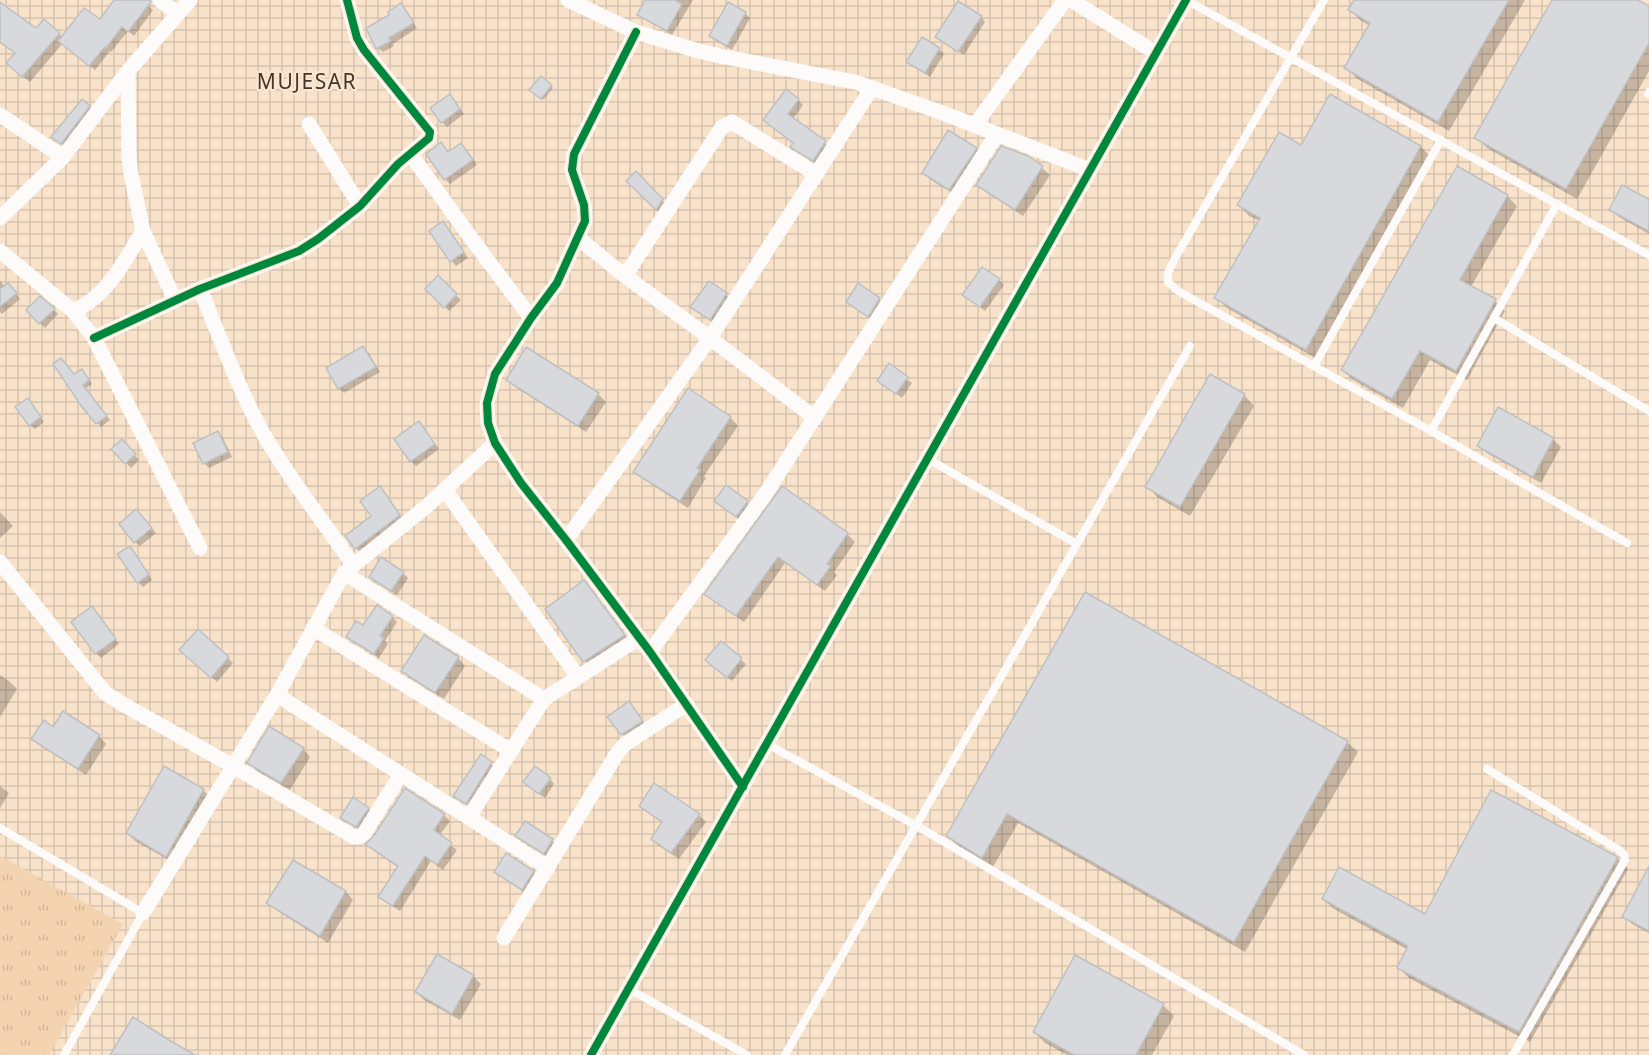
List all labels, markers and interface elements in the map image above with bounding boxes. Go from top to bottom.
district label: MUJESAR [257,67,357,95]

